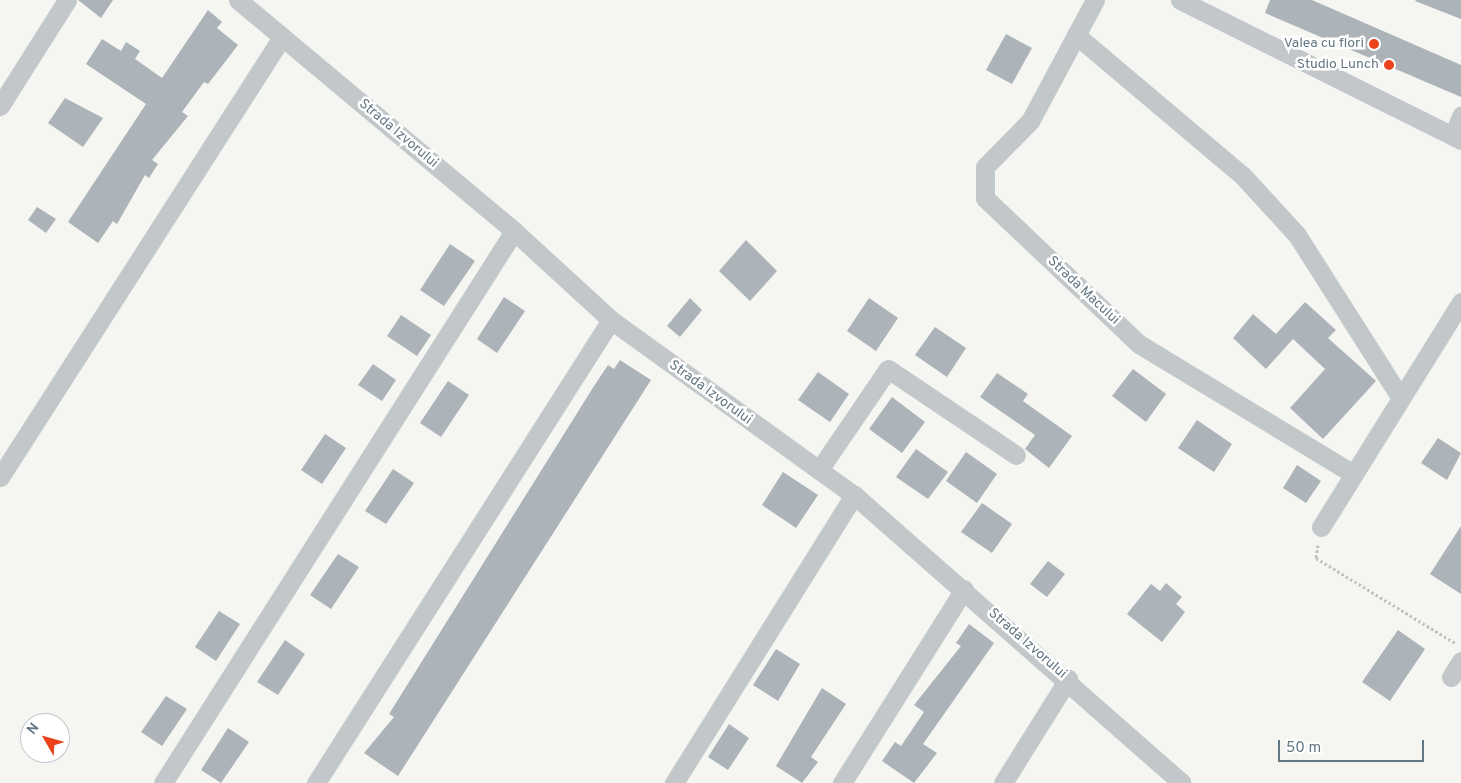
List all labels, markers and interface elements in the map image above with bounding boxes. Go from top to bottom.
place label: Valea cu flori [1284,36,1364,52]
marker: Valea cu flori [1368,38,1380,50]
place label: Studio Lunch [1297,57,1379,73]
marker: Studio Lunch [1383,59,1395,71]
street label: Strada Izvorului [355,96,441,172]
street label: Strada Macului [1043,253,1123,329]
street label: Strada Izvorului [665,357,755,429]
street label: Strada Izvorului [984,605,1070,683]
north arrow [20,713,70,763]
text: N [24,720,43,738]
scale bar [1281,730,1427,762]
text: 50 m [1286,739,1321,758]

